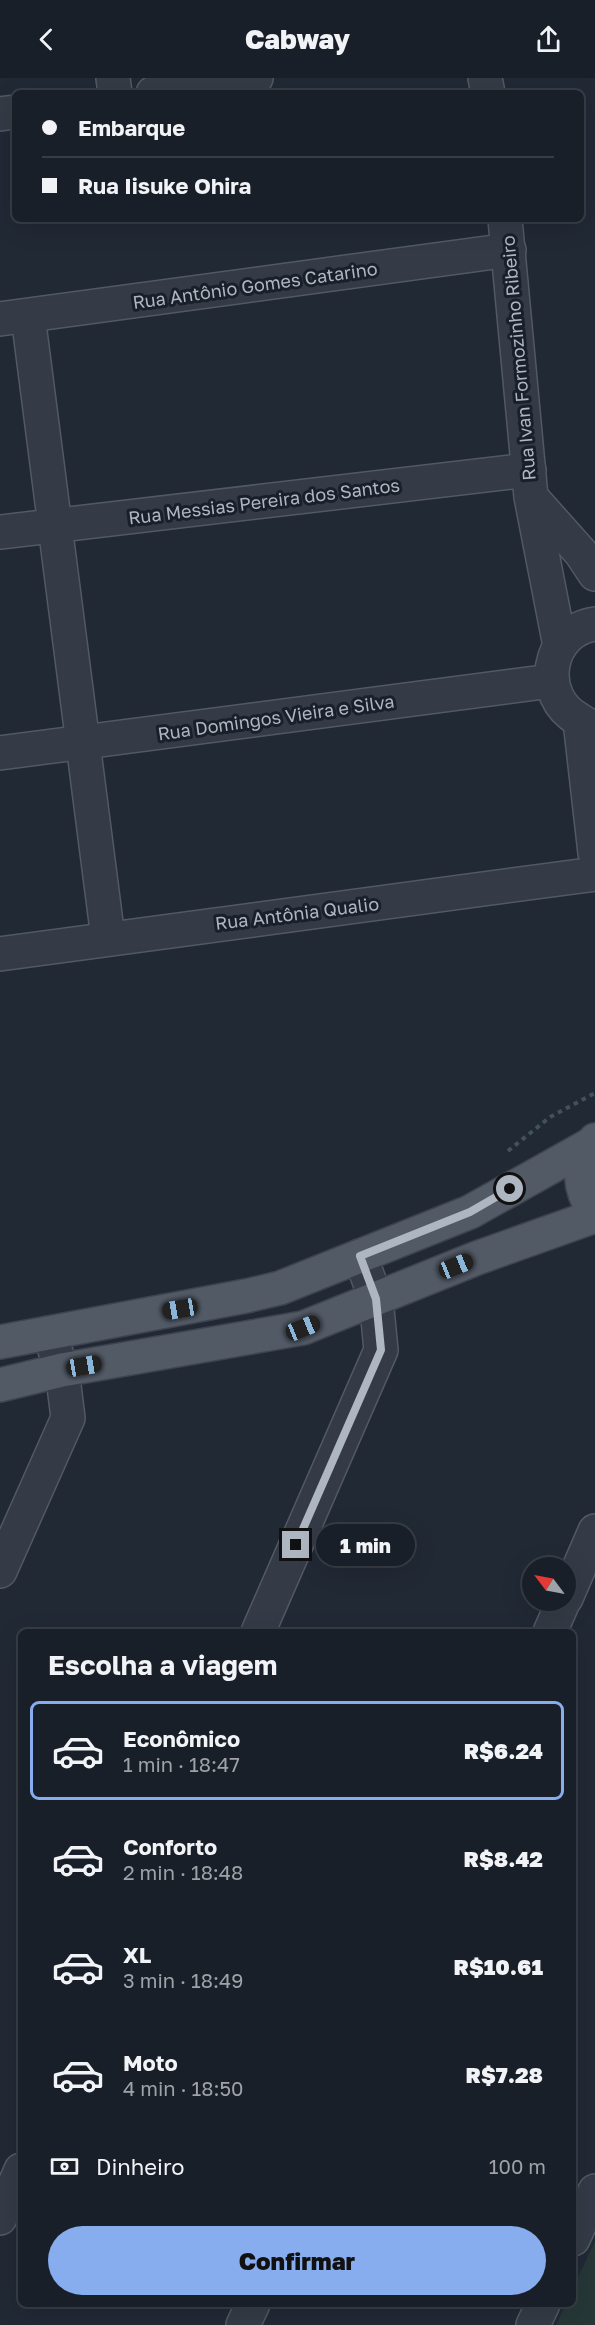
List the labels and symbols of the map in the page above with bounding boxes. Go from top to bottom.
street label: Rua Ivan Formozinho Ribeiro [496,235,540,481]
street label: Rua Antônio Gomes Catarino [131,257,379,313]
street label: Rua Messias Pereira dos Santos [127,473,401,529]
street label: Rua Domingos Vieira e Silva [156,690,396,744]
street label: Rua Antônia Qualio [214,892,380,934]
route start [496,1175,523,1202]
car [436,1251,476,1281]
car [161,1297,199,1321]
car [283,1313,323,1343]
car [65,1354,103,1378]
callout: 1 min [317,1524,416,1566]
route end [282,1531,309,1558]
north arrow [522,1557,576,1611]

